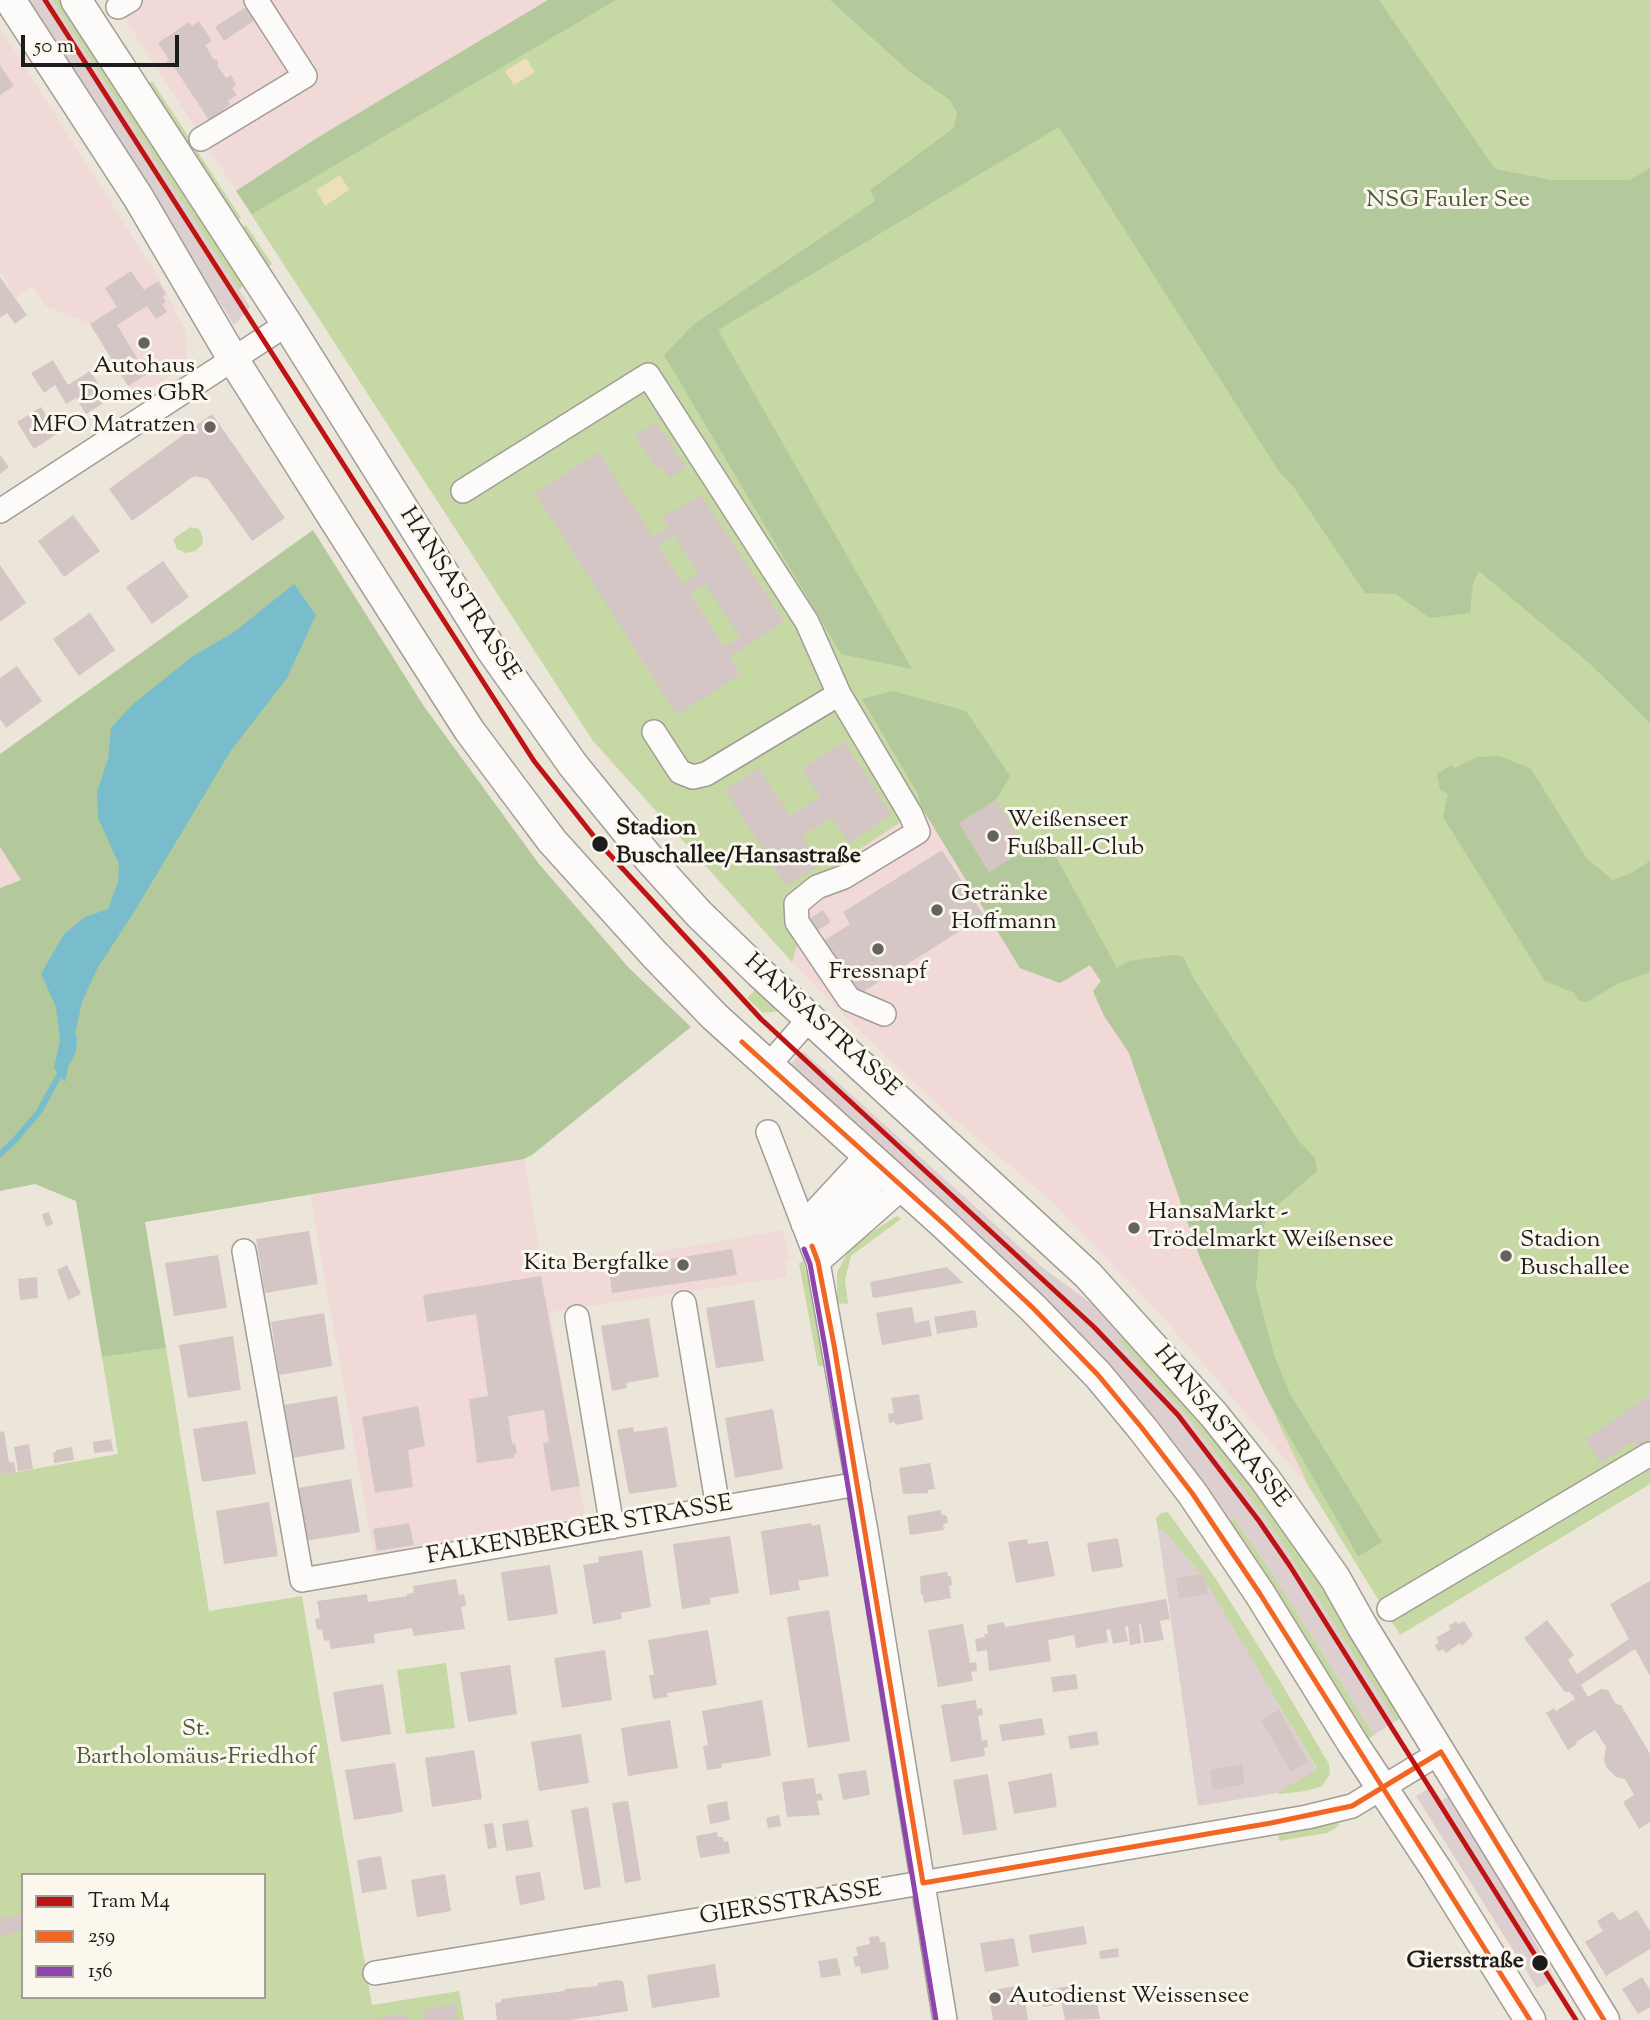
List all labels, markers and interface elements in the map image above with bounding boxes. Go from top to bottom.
scale bar [24,21,182,65]
text: 50 m [34,32,74,62]
park label: NSG Fauler See [1366,188,1530,216]
marker: Autohaus Domes GbR [136,335,152,351]
place label: Autohaus Domes GbR [80,354,208,410]
place label: MFO Matratzen [32,413,196,441]
marker: MFO Matratzen [202,419,218,435]
street label: HANSASTRASSE [391,503,525,687]
place label: Weißenseer Fußball-Club [1007,808,1144,864]
place label: Stadion Buschallee/Hansastraße [616,816,861,872]
marker: Weißenseer Fußball-Club [985,828,1001,844]
marker: Stadion Buschallee/Hansastraße [590,834,610,854]
place label: Getränke Hoffmann [951,882,1057,938]
marker: Getränke Hoffmann [929,902,945,918]
marker: Fressnapf [870,941,886,957]
street label: HANSASTRASSE [737,949,905,1105]
place label: Fressnapf [829,960,927,988]
place label: HansaMarkt - Trödelmarkt Weißensee [1148,1200,1394,1256]
marker: HansaMarkt - Trödelmarkt Weißensee [1126,1220,1142,1236]
place label: Stadion Buschallee [1520,1228,1630,1284]
marker: Stadion Buschallee [1498,1248,1514,1264]
place label: Kita Bergfalke [523,1251,669,1279]
marker: Kita Bergfalke [675,1257,691,1273]
street label: HANSASTRASSE [1146,1341,1294,1515]
street label: FALKENBERGER STRASSE [425,1491,735,1573]
park label: St. Bartholomäus-Friedhof [76,1717,316,1773]
legend [21,1873,266,1999]
street label: GIERSSTRASSE [698,1876,884,1934]
text: Tram M4 [88,1887,170,1917]
text: 259 [88,1922,115,1952]
place label: Giersstraße [1407,1949,1524,1977]
marker: Giersstraße [1530,1953,1550,1973]
text: 156 [88,1957,113,1987]
place label: Autodienst Weissensee [1009,1984,1250,2012]
marker: Autodienst Weissensee [987,1990,1003,2006]

